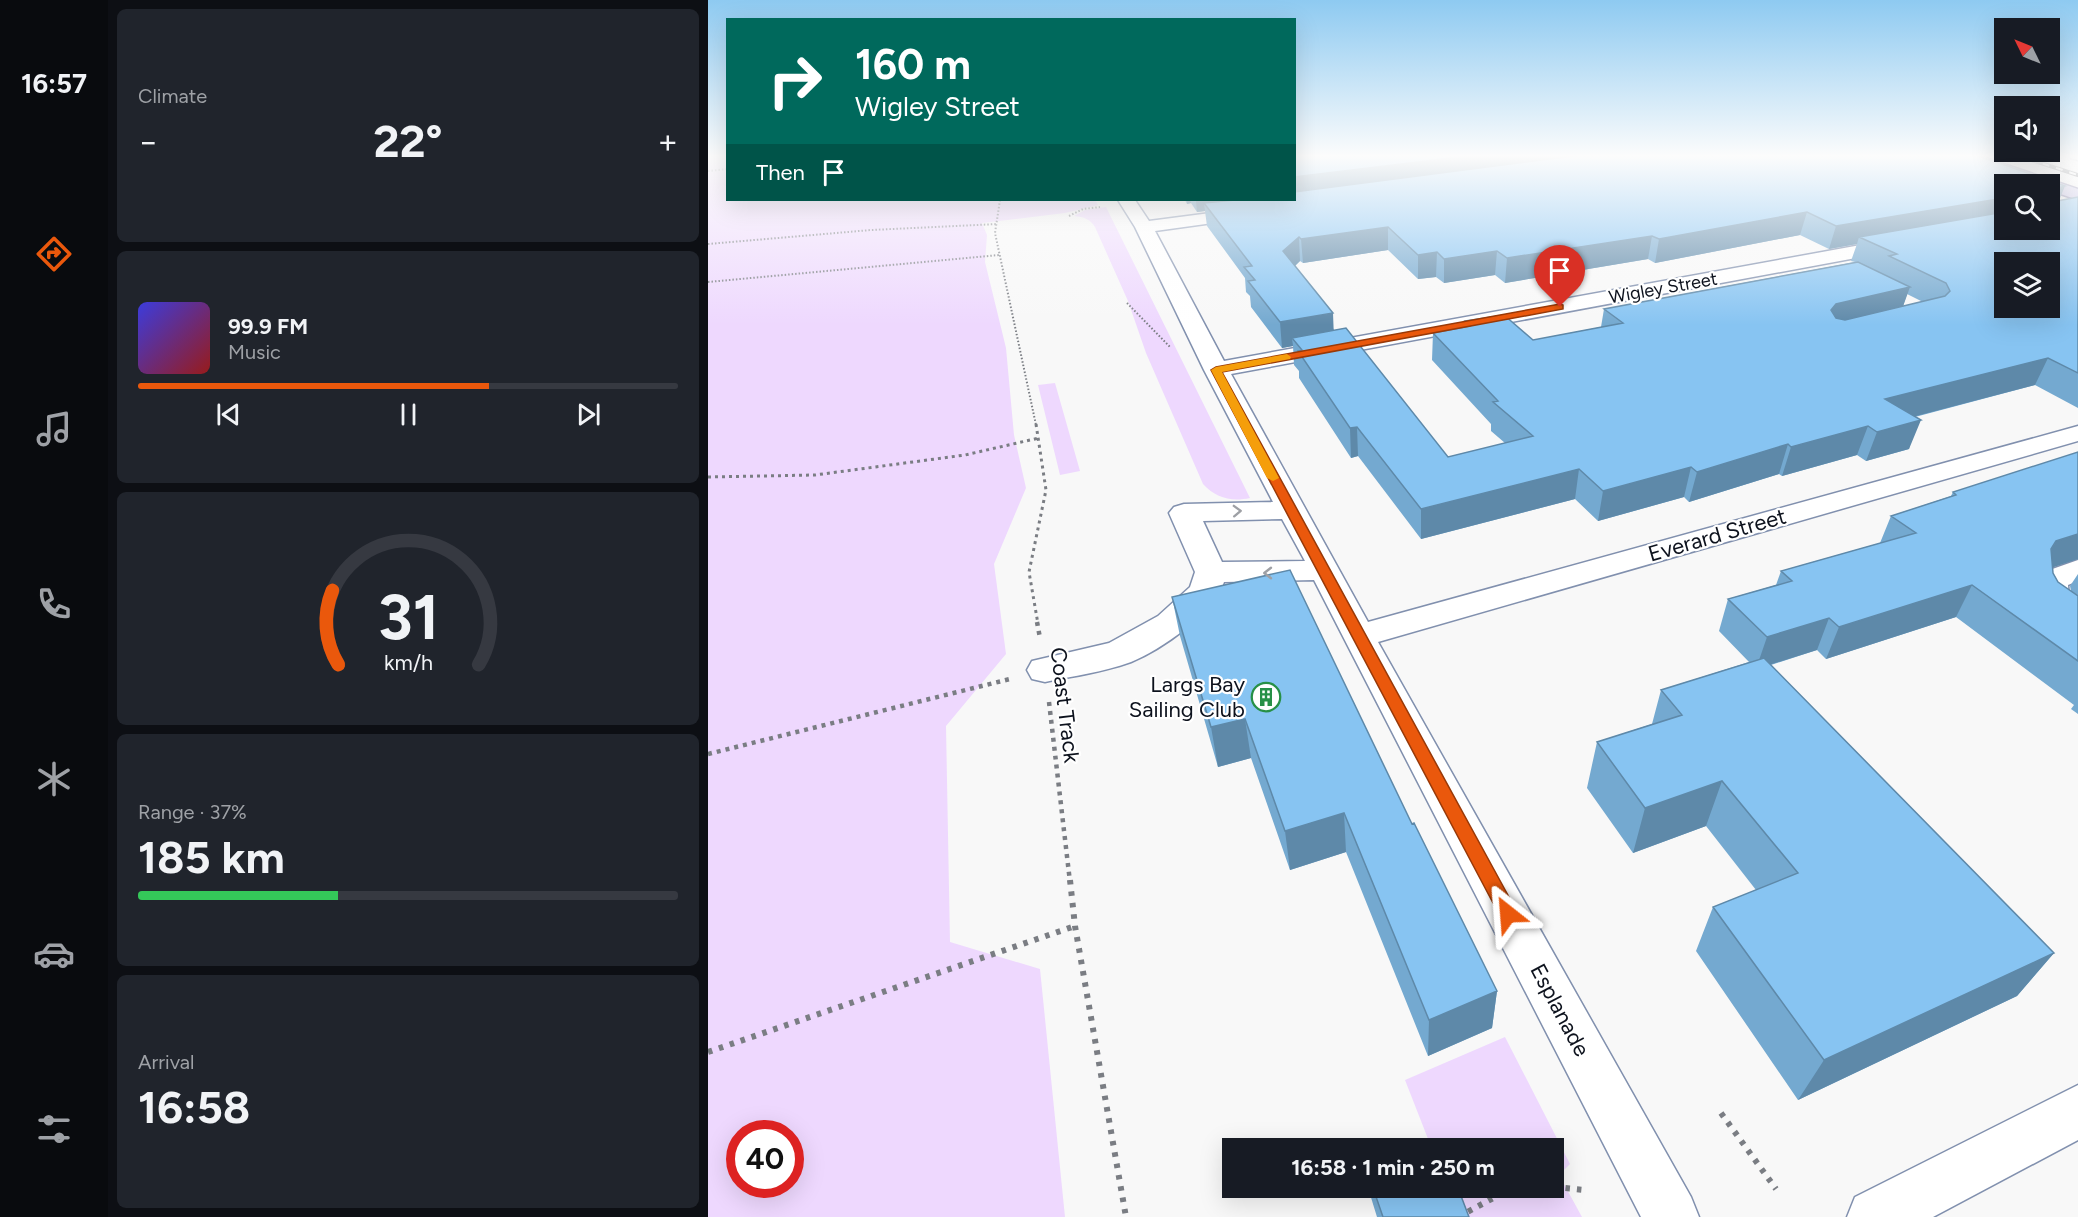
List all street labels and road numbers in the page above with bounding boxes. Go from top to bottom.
street label: Wigley Street [1607,268,1719,308]
street label: Everard Street [1645,502,1789,568]
street label: Coast Track [1045,646,1086,765]
street label: Esplanade [1524,959,1596,1061]

